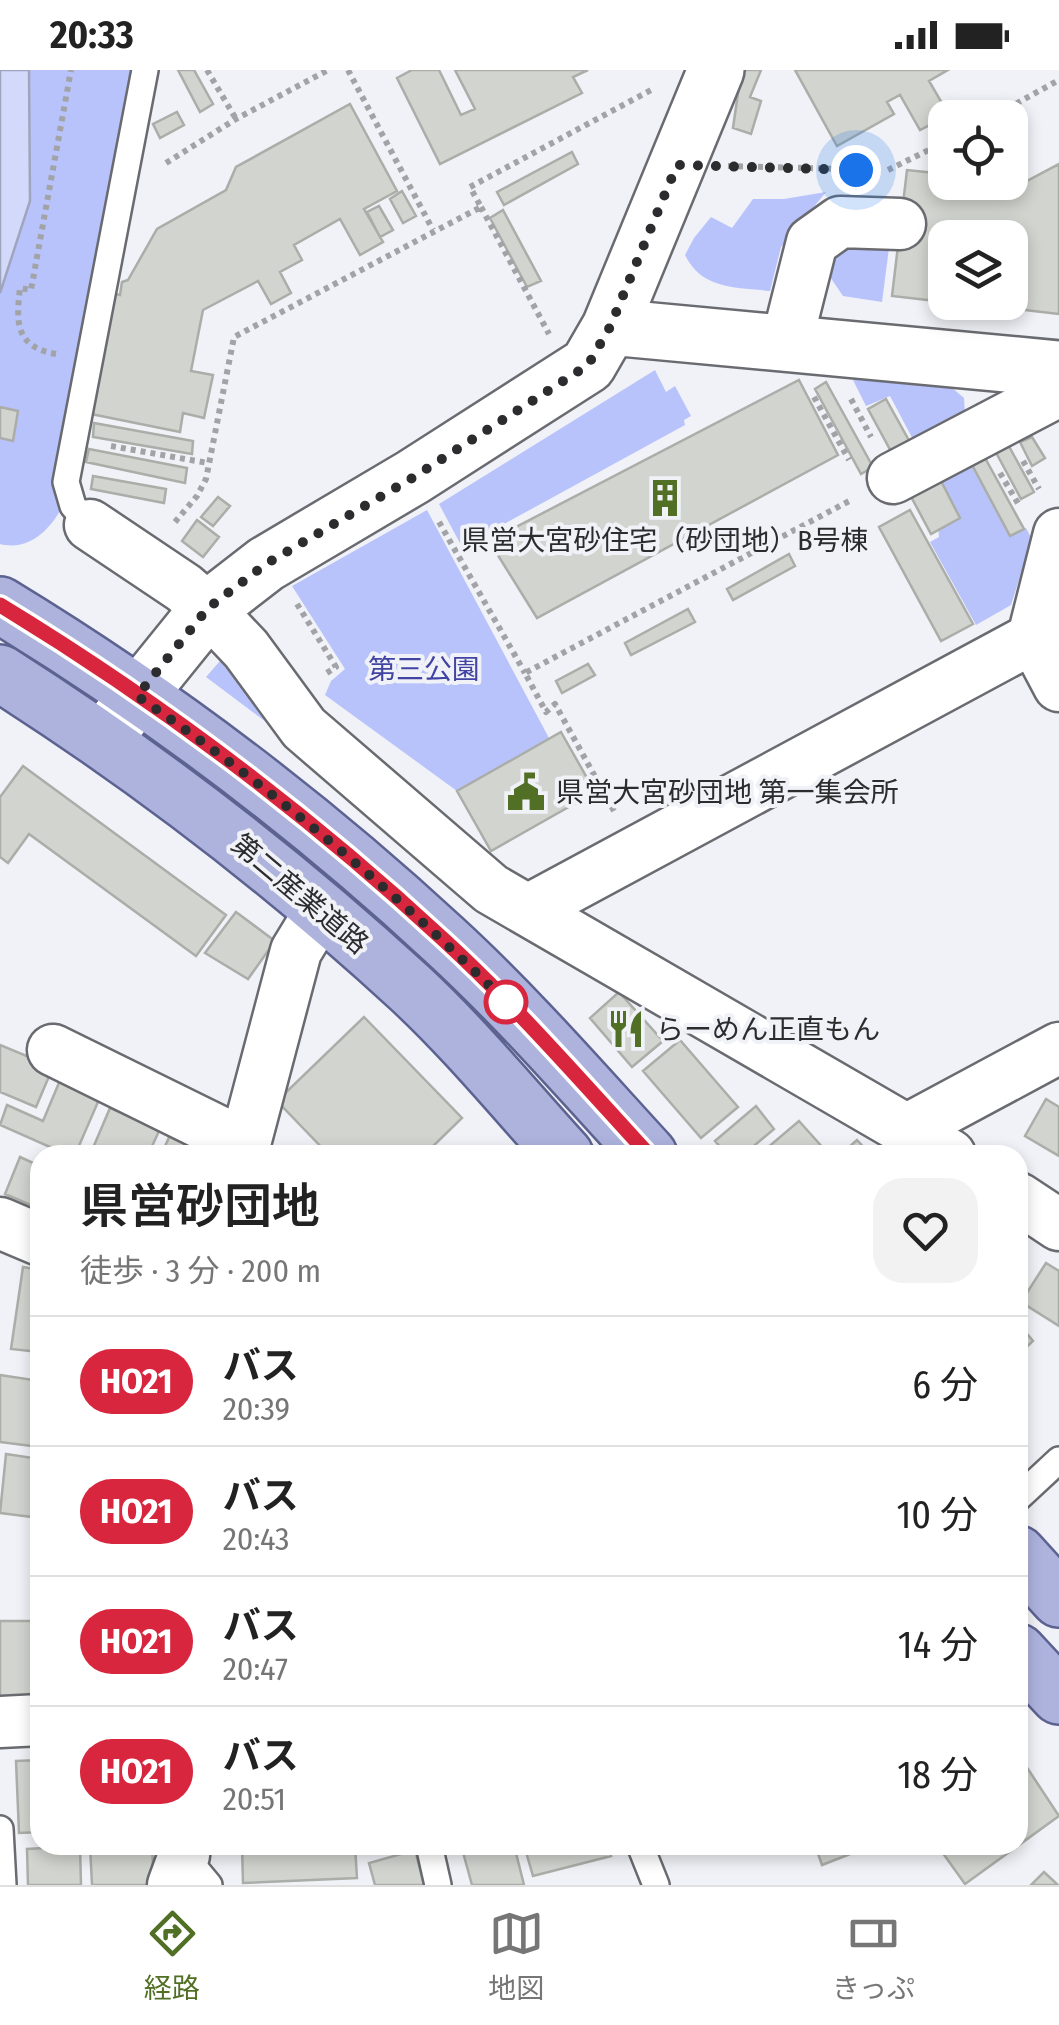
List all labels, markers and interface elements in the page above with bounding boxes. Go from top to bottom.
text: 20:33 [50,12,134,58]
map controls [928,100,1028,320]
button: locate [928,100,1028,200]
your location [831,145,881,195]
button: layers [928,220,1028,320]
building icon: 県営大宮砂住宅（砂団地）B号棟 [644,477,686,519]
place label: 県営大宮砂住宅（砂団地）B号棟 [461,524,869,557]
park label: 第三公園 [368,653,480,686]
public building icon: 県営大宮砂団地 第一集会所 [505,771,547,813]
place label: 県営大宮砂団地 第一集会所 [556,776,899,809]
street label: 第二産業道路 [225,827,375,961]
unlabelled marker [485,981,527,1023]
restaurant icon: らーめん正直もん [605,1008,647,1050]
place label: らーめん正直もん [656,1013,880,1046]
text: 県営砂団地 [80,1178,320,1236]
button: heart [873,1178,978,1283]
text: 徒歩 · 3 分 · 200 m [80,1252,321,1290]
text: バス [223,1343,299,1389]
text: HO21 [100,1360,173,1402]
text: 6 分 [912,1362,978,1408]
text: 20:39 [223,1390,290,1428]
text: バス [223,1473,299,1519]
text: HO21 [100,1490,173,1532]
text: 10 分 [896,1492,978,1538]
text: 20:43 [223,1520,290,1558]
text: バス [223,1603,299,1649]
text: HO21 [100,1620,173,1662]
text: 14 分 [898,1622,978,1668]
text: 20:47 [223,1650,288,1688]
text: バス [223,1733,299,1779]
text: HO21 [100,1750,173,1792]
text: 18 分 [897,1752,978,1798]
text: 20:51 [223,1780,286,1818]
tab: 経路 [144,1906,200,2006]
tab: 地図 [488,1906,544,2006]
tab: きっぷ [832,1906,915,2006]

